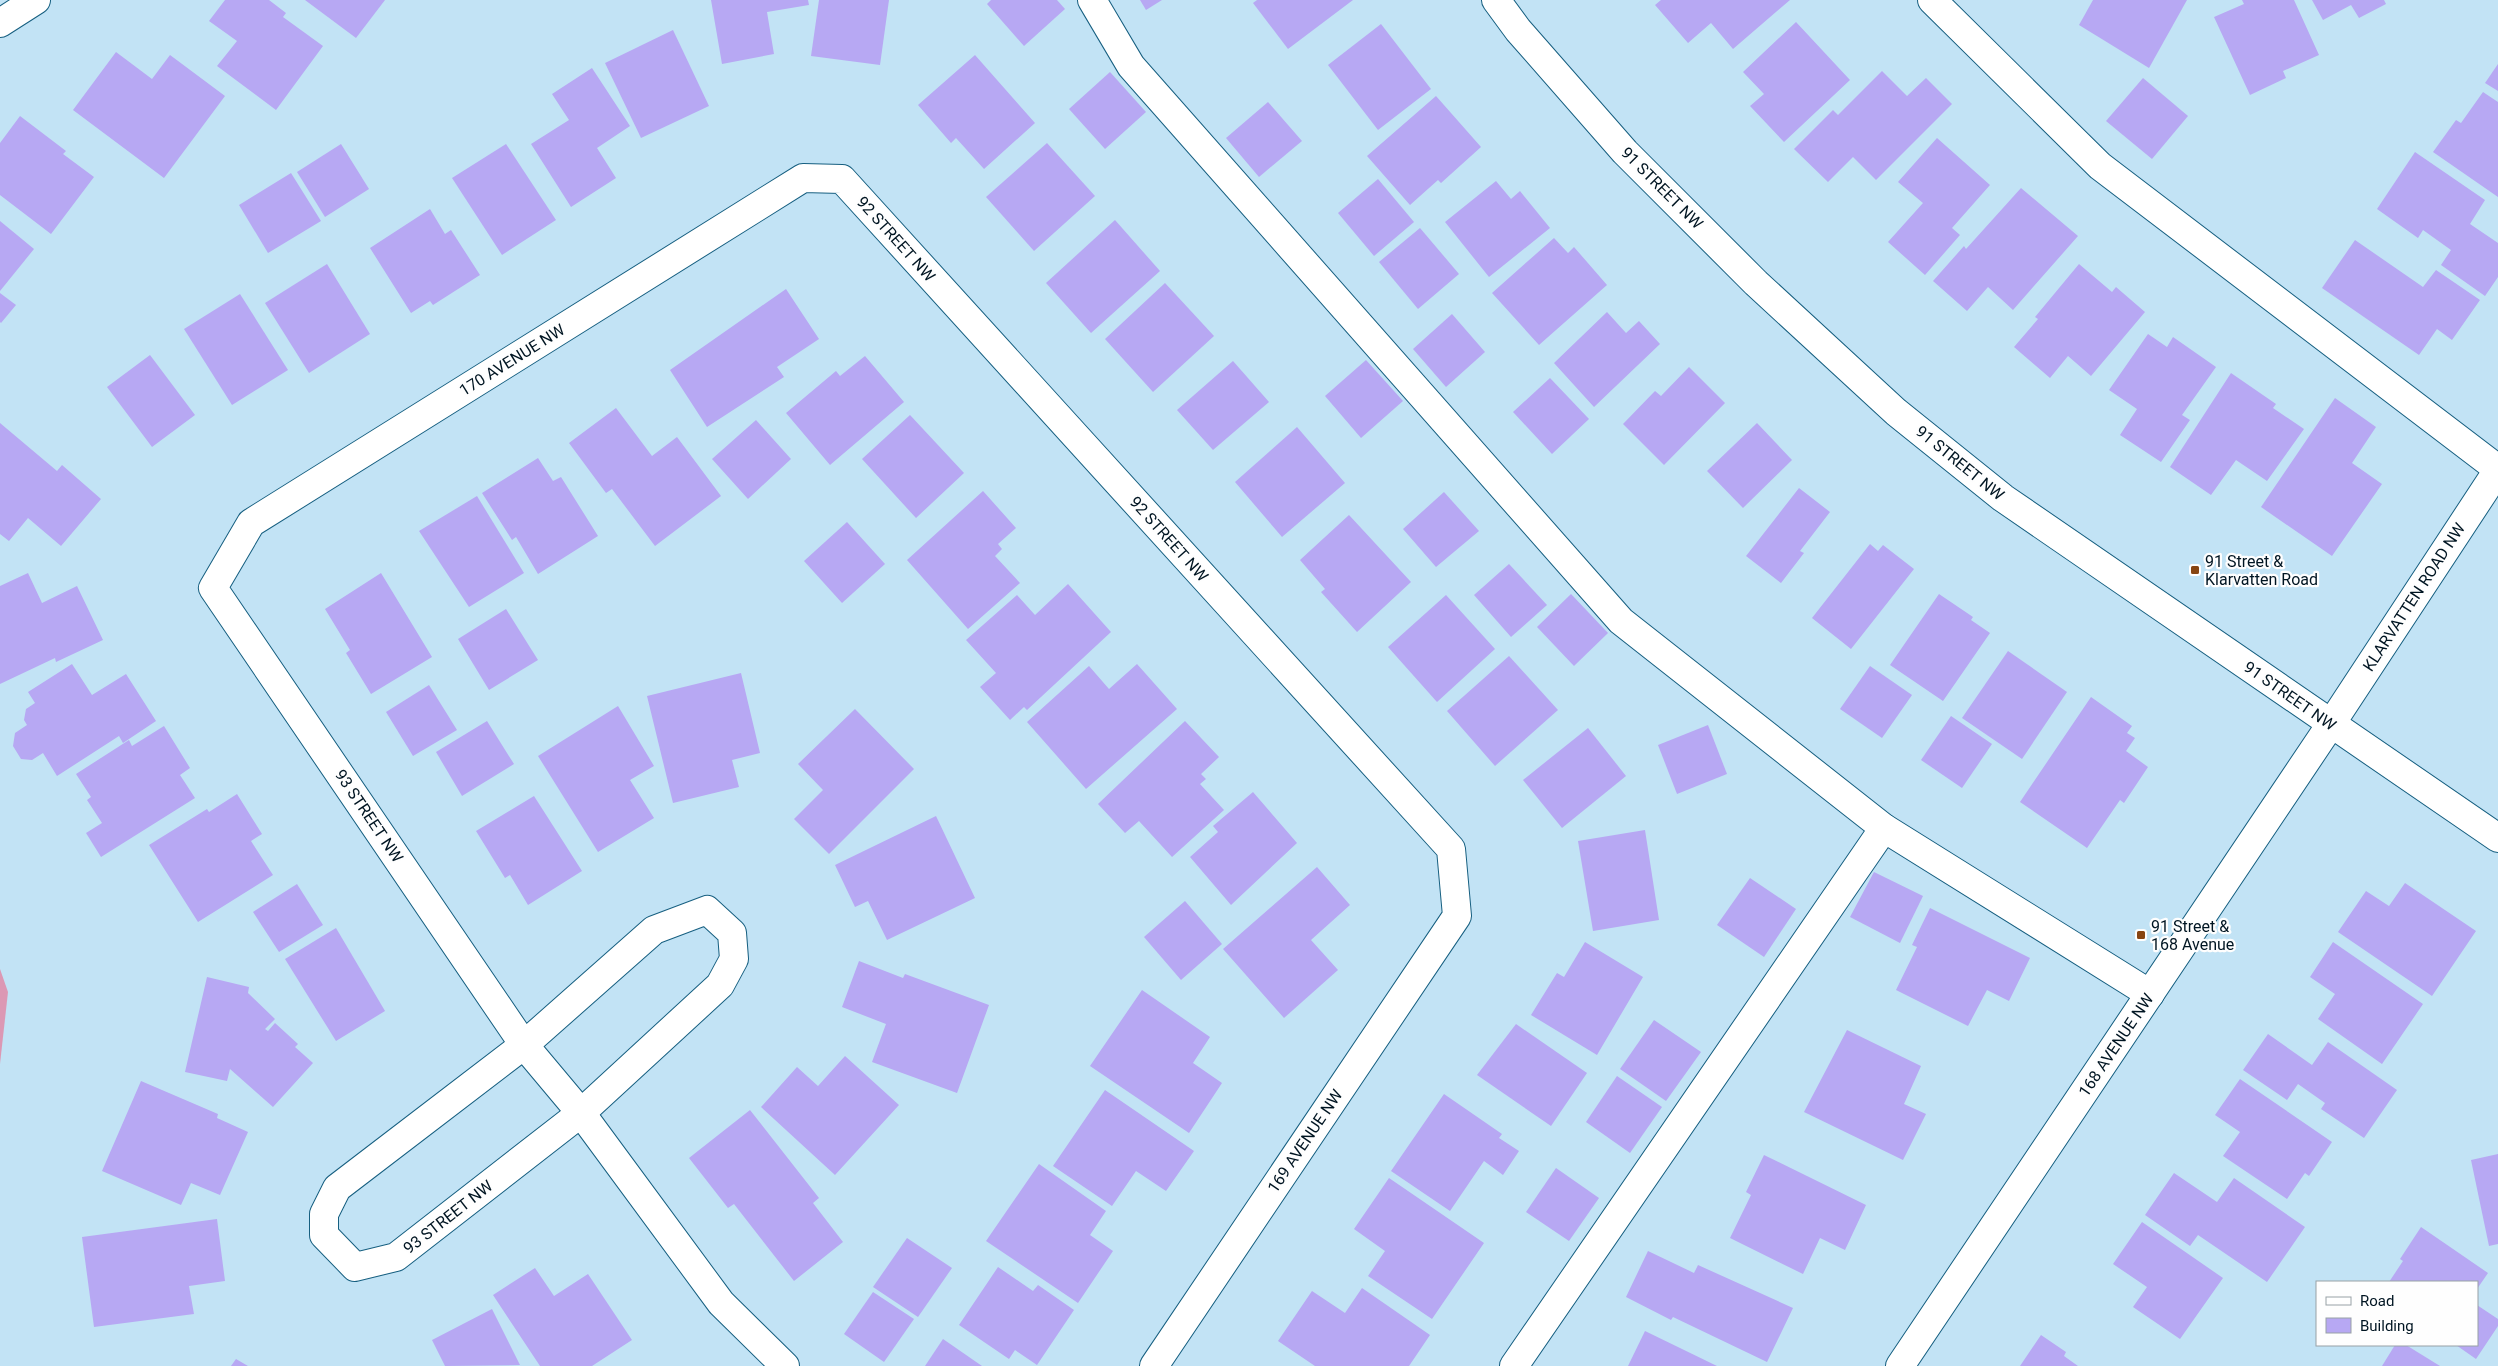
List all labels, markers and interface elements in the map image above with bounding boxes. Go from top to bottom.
street label: 91 STREET NW [1617,143,1707,233]
street label: 92 STREET NW [853,193,939,285]
street label: 170 AVENUE NW [456,320,568,400]
street label: 91 STREET NW [1912,422,2008,504]
street label: 92 STREET NW [1126,493,1212,585]
street label: KLARVATTEN ROAD NW [2359,519,2469,675]
place label: 91 Street & Klarvatten Road [2205,552,2318,589]
marker: 91 Street & Klarvatten Road [2189,564,2201,576]
street label: 91 STREET NW [2240,657,2340,735]
street label: 93 STREET NW [331,766,407,866]
place label: 91 Street & 168 Avenue [2151,917,2234,954]
marker: 91 Street & 168 Avenue [2135,929,2147,941]
street label: 168 AVENUE NW [2074,990,2158,1100]
street label: 169 AVENUE NW [1263,1086,1347,1196]
street label: 93 STREET NW [400,1176,496,1258]
legend [2316,1281,2478,1346]
text: Road [2360,1292,2394,1310]
text: Building [2360,1317,2414,1335]

